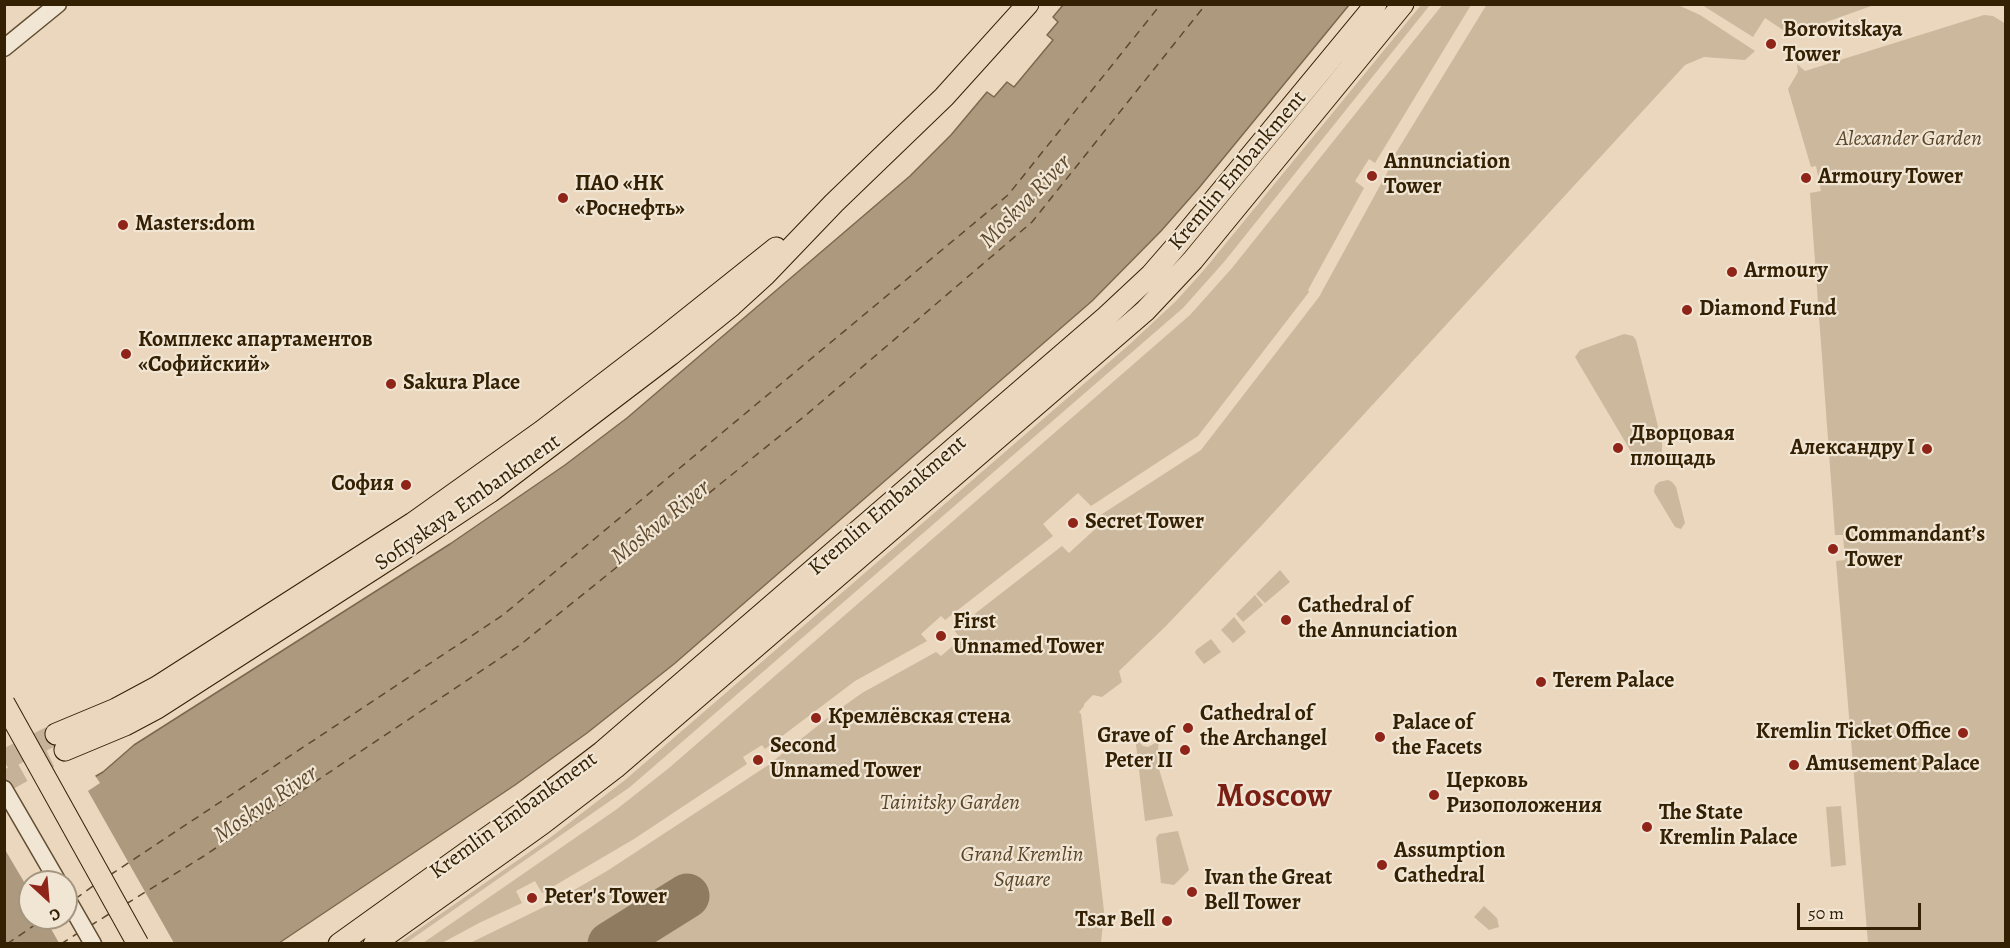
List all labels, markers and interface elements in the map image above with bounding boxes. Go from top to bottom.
place label: Borovitskaya Tower [1783,18,1903,70]
marker: Borovitskaya Tower [1764,37,1778,51]
street label: Kremlin Embankment [1163,86,1313,256]
park label: Alexander Garden [1836,127,1982,153]
water label: Moskva River [974,149,1078,255]
place label: Annunciation Tower [1384,150,1510,202]
place label: Armoury Tower [1818,165,1963,191]
marker: Annunciation Tower [1365,169,1379,183]
marker: Armoury Tower [1799,171,1813,185]
place label: ПАО «НК «Роснефть» [575,172,685,224]
marker: ПАО «НК «Роснефть» [556,191,570,205]
place label: Masters:dom [135,212,255,238]
marker: Masters:dom [116,218,130,232]
place label: Armoury [1744,259,1828,285]
marker: Armoury [1725,265,1739,279]
place label: Diamond Fund [1699,297,1837,323]
marker: Diamond Fund [1680,303,1694,317]
place label: Комплекс апартаментов «Софийский» [138,328,373,380]
marker: Комплекс апартаментов «Софийский» [119,347,133,361]
place label: Sakura Place [403,371,520,397]
marker: Sakura Place [384,377,398,391]
place label: Дворцовая площадь [1630,422,1735,474]
street label: Sofiyskaya Embankment [370,429,566,577]
street label: Kremlin Embankment [804,430,972,582]
place label: Александру I [1790,436,1915,462]
marker: Дворцовая площадь [1611,441,1625,455]
marker: Александру I [1920,442,1934,456]
place label: София [331,472,394,498]
water label: Moskva River [606,474,716,572]
marker: София [399,478,413,492]
place label: Secret Tower [1085,510,1204,536]
marker: Secret Tower [1066,516,1080,530]
place label: Commandant’s Tower [1845,523,1985,574]
marker: Commandant’s Tower [1826,542,1840,556]
place label: Cathedral of the Annunciation [1298,594,1458,646]
place label: First Unnamed Tower [953,610,1104,662]
marker: Cathedral of the Annunciation [1279,613,1293,627]
marker: First Unnamed Tower [934,629,948,643]
place label: Terem Palace [1553,669,1674,695]
marker: Terem Palace [1534,675,1548,689]
place label: Cathedral of the Archangel [1200,702,1327,754]
place label: Кремлёвская стена [828,705,1011,731]
marker: Кремлёвская стена [809,711,823,725]
place label: Palace of the Facets [1392,711,1482,762]
place label: Kremlin Ticket Office [1756,720,1951,746]
marker: Cathedral of the Archangel [1181,721,1195,735]
place label: Grave of Peter II [1097,724,1173,776]
marker: Kremlin Ticket Office [1956,726,1970,740]
marker: Palace of the Facets [1373,730,1387,744]
place label: Second Unnamed Tower [770,734,921,786]
marker: Grave of Peter II [1178,743,1192,757]
street label: Kremlin Embankment [425,746,603,886]
place label: Amusement Palace [1806,752,1980,778]
marker: Second Unnamed Tower [751,753,765,767]
marker: Amusement Palace [1787,758,1801,772]
water label: Moskva River [209,760,323,850]
place label: Церковь Ризоположения [1446,769,1602,820]
district label: Moscow [1216,778,1332,818]
marker: Церковь Ризоположения [1427,788,1441,802]
park label: Tainitsky Garden [880,791,1020,817]
place label: The State Kremlin Palace [1659,801,1798,852]
marker: The State Kremlin Palace [1640,820,1654,834]
place label: Assumption Cathedral [1394,839,1505,890]
park label: Grand Kremlin Square [961,843,1083,894]
marker: Assumption Cathedral [1375,858,1389,872]
place label: Ivan the Great Bell Tower [1204,866,1332,918]
north arrow [18,870,78,930]
place label: Peter's Tower [544,885,667,911]
marker: Ivan the Great Bell Tower [1185,885,1199,899]
marker: Peter's Tower [525,891,539,905]
scale bar [1800,891,1924,929]
text: 50 m [1808,901,1844,925]
text: С [46,902,64,926]
place label: Tsar Bell [1075,908,1155,934]
marker: Tsar Bell [1160,914,1174,928]

